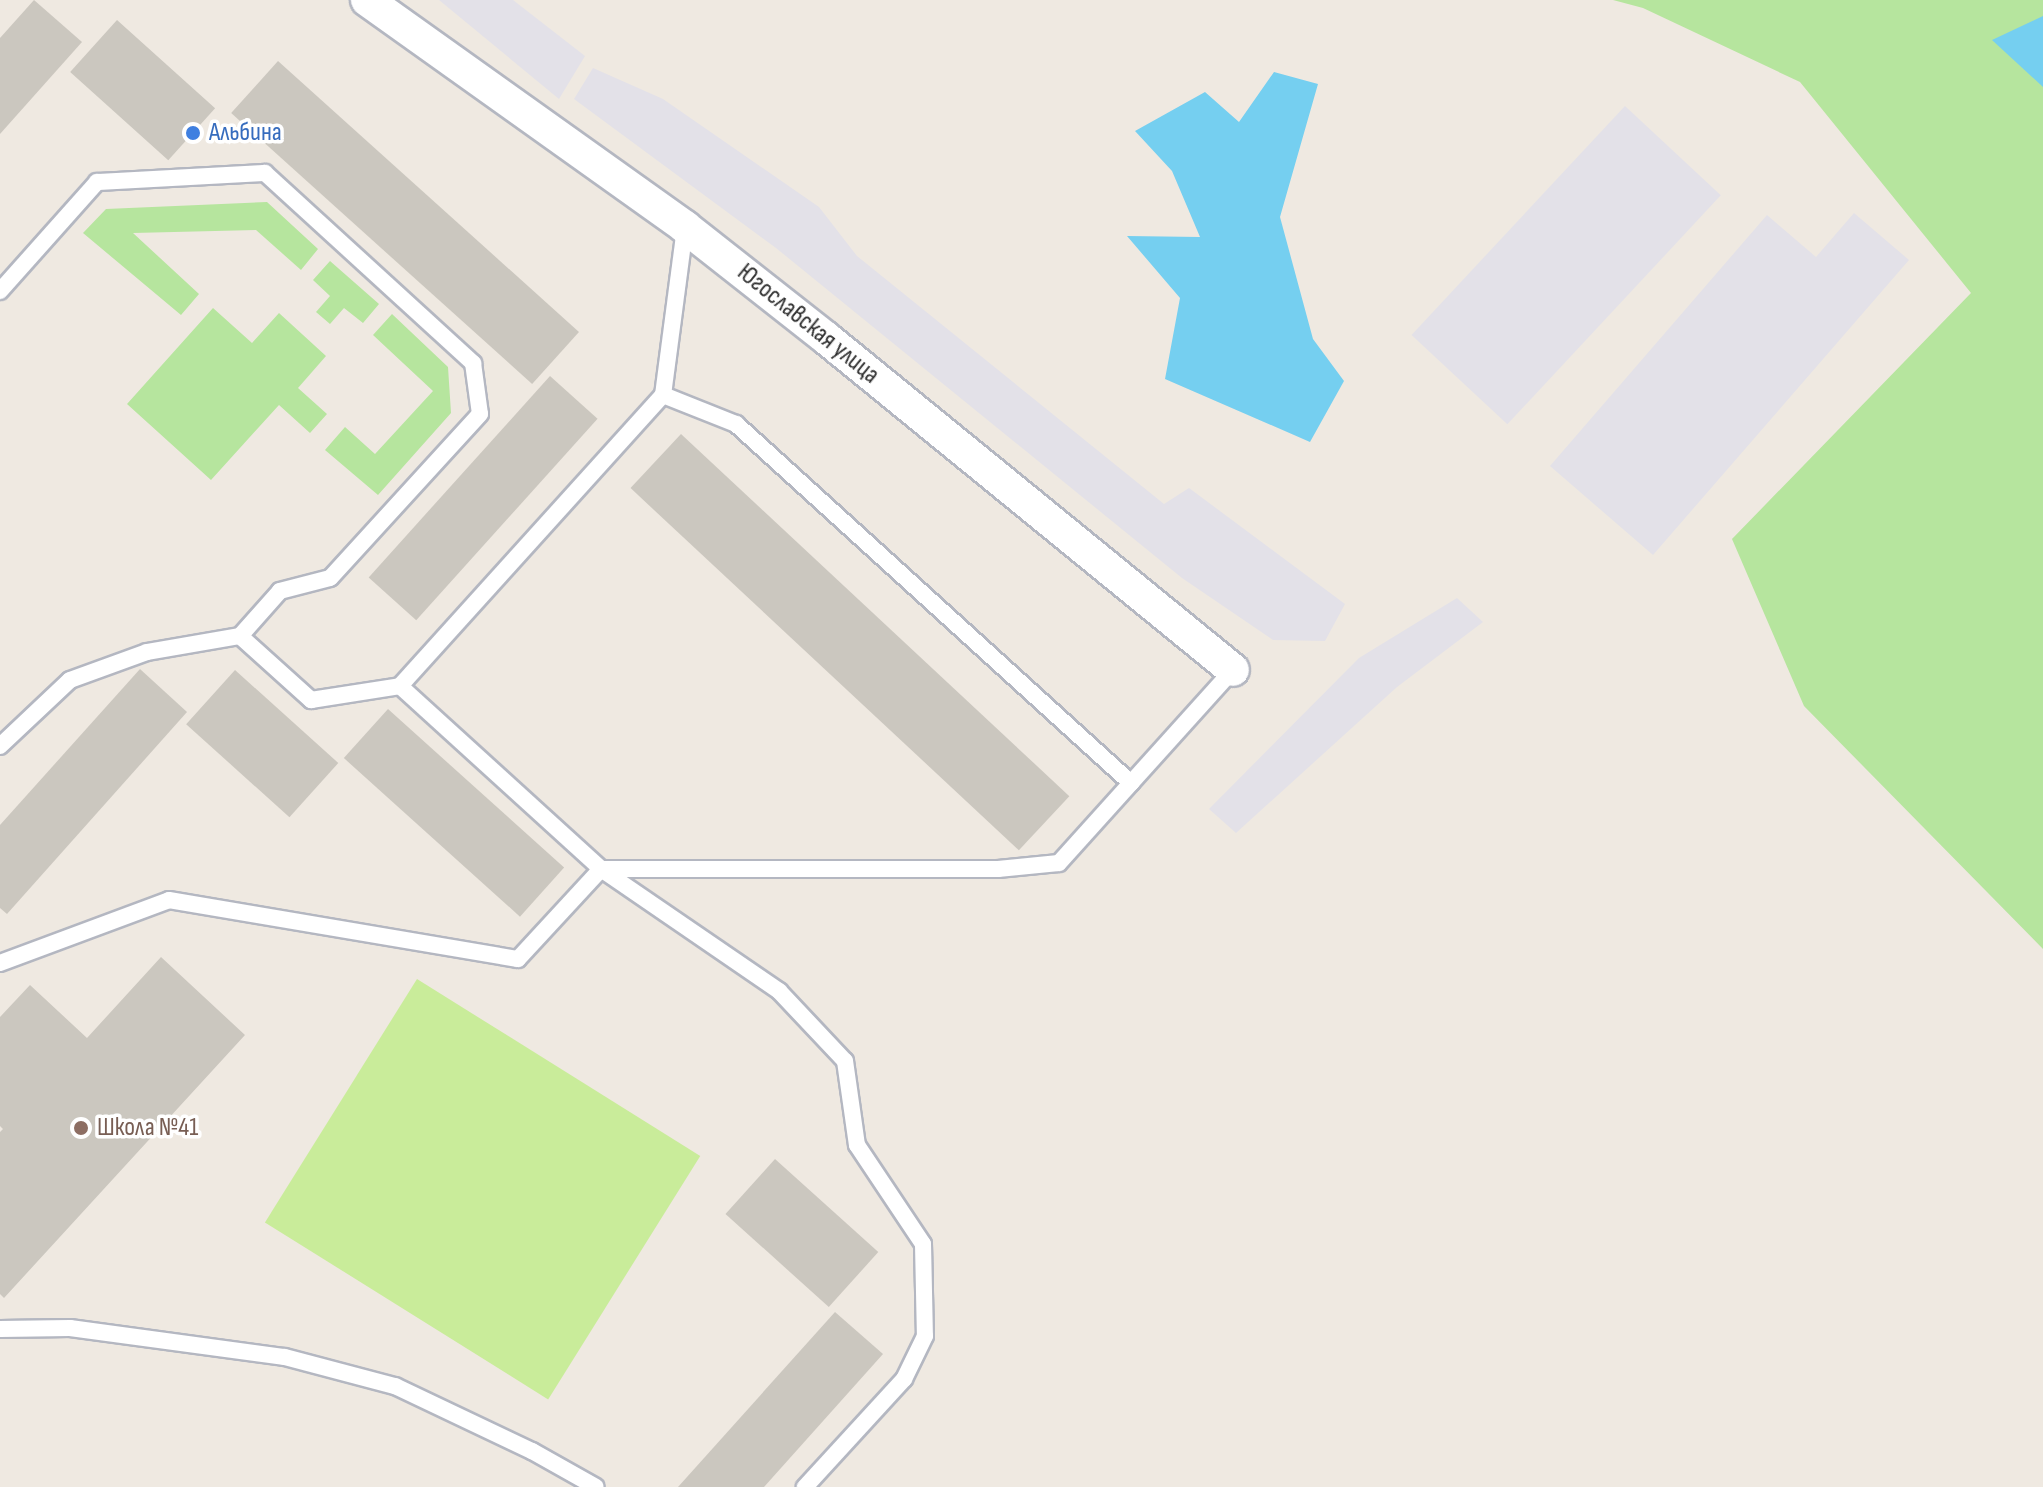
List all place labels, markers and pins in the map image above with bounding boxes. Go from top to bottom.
place label: Альбина [209,117,282,149]
marker: Альбина [184,124,202,142]
place label: Школа №41 [97,1112,198,1144]
marker: Школа №41 [72,1119,90,1137]

